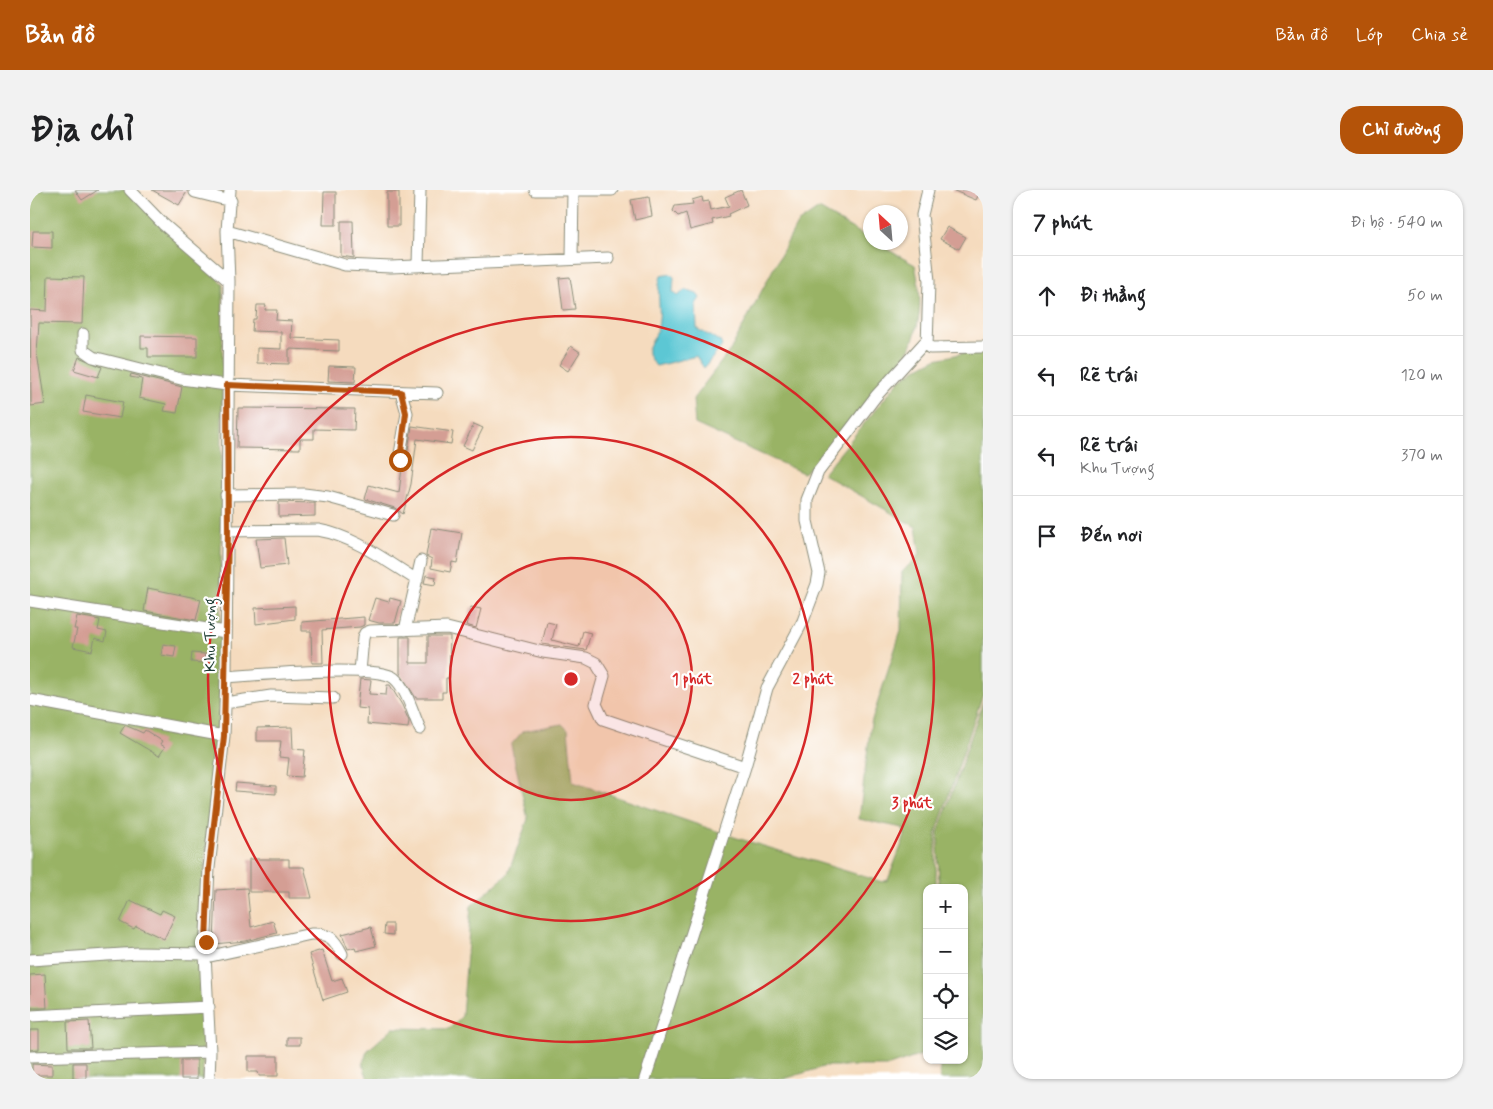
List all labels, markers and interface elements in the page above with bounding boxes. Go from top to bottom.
text: Bản đồ [25,20,95,51]
text: Bản đồ [1275,23,1328,47]
text: Lớp [1356,23,1383,47]
text: Chia sẻ [1411,23,1468,47]
button: Chỉ đường [1340,106,1463,154]
text: Địa chỉ [30,107,134,153]
north arrow [863,205,908,250]
text: 7 phút [1033,209,1093,237]
text: Đi bộ · 540 m [1351,212,1443,233]
icon: ahead [1033,282,1061,310]
text: Đi thẳng [1080,283,1146,308]
text: 50 m [1407,285,1443,306]
icon: left [1033,362,1061,390]
text: Rẽ trái [1080,363,1138,388]
text: 120 m [1401,365,1443,386]
text: Rẽ trái [1080,433,1138,458]
icon: left [1033,442,1061,470]
text: 370 m [1401,445,1443,466]
route start [389,449,412,472]
text: Khu Tượng [1080,458,1155,479]
icon: arrive [1033,522,1061,550]
text: Đến nơi [1080,523,1142,548]
street label: Khu Tượng [200,598,222,672]
centre of rings [562,670,580,688]
text: 1 phút [672,670,713,690]
text: 2 phút [793,670,835,690]
text: 3 phút [892,794,933,814]
map controls [923,884,968,1064]
button: + [923,884,968,929]
button: − [923,929,968,974]
route end [195,931,218,954]
button: locate [923,974,968,1019]
button: layers [923,1019,968,1064]

